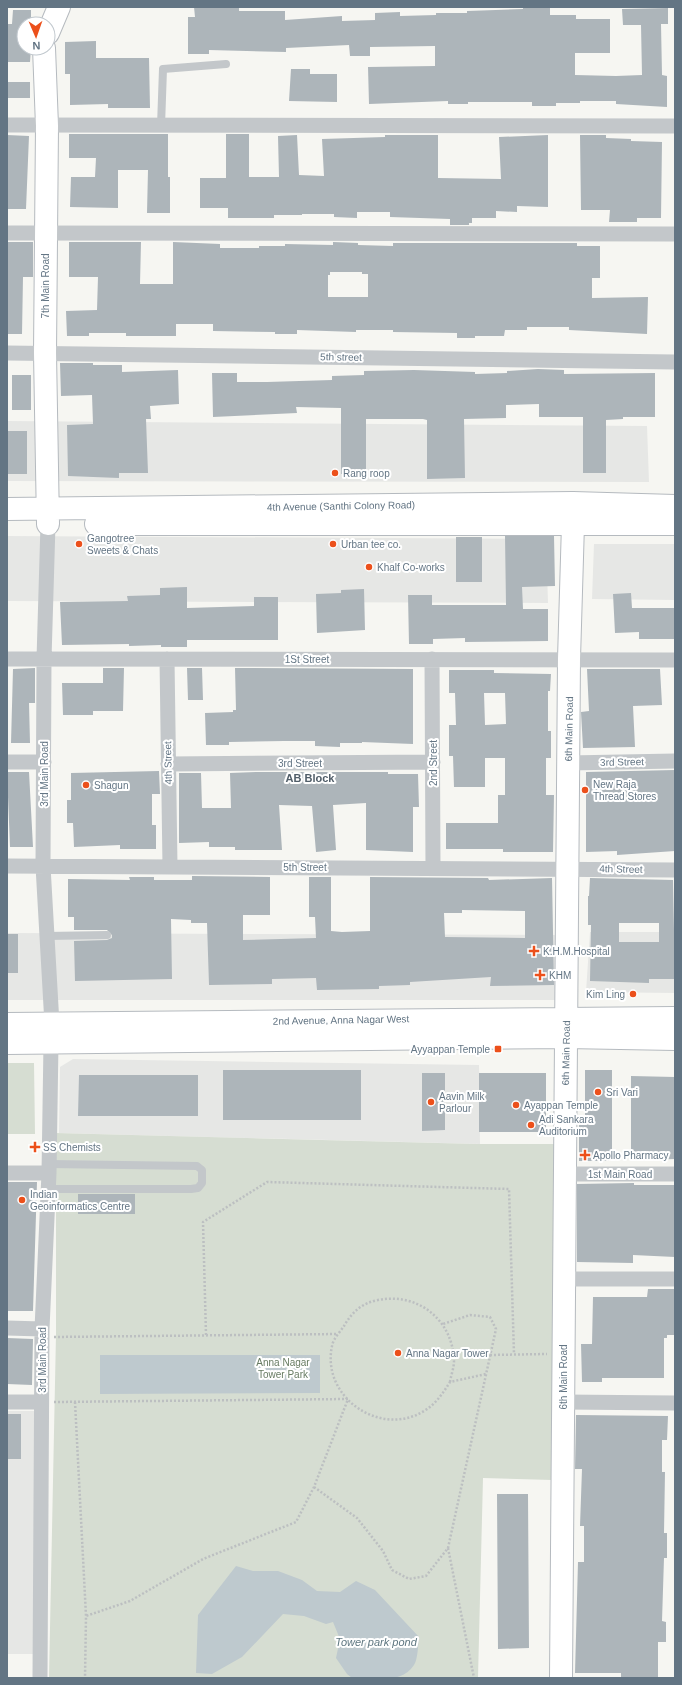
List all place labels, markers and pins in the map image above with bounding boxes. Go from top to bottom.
marker: Rang roop [330,468,340,478]
place label: Rang roop [343,468,390,479]
place label: Gangotree Sweets & Chats [87,533,158,556]
marker: Gangotree Sweets & Chats [74,539,84,549]
marker: Urban tee co. [328,539,338,549]
place label: Urban tee co. [341,539,401,550]
marker: Khalf Co-works [364,562,374,572]
place label: Khalf Co-works [377,562,445,573]
place label: New Raja Thread Stores [593,779,656,802]
marker: Shagun [81,780,91,790]
place label: Shagun [94,780,128,791]
marker: New Raja Thread Stores [580,785,590,795]
marker: K.H.M.Hospital [528,945,540,957]
place label: K.H.M.Hospital [543,946,610,957]
marker: KHM [534,969,546,981]
place label: KHM [549,970,571,981]
place label: Kim Ling [586,989,625,1000]
marker: Kim Ling [628,989,638,999]
place label: Ayyappan Temple [411,1044,490,1055]
marker: Ayyappan Temple [493,1044,503,1054]
marker: Sri Vari [593,1087,603,1097]
place label: Sri Vari [606,1087,638,1098]
place label: Aavin Milk Parlour [439,1091,486,1114]
marker: Aavin Milk Parlour [426,1097,436,1107]
marker: Ayappan Temple [511,1100,521,1110]
place label: Ayappan Temple [524,1100,599,1111]
place label: Adi Sankara Auditorium [539,1114,594,1137]
marker: Adi Sankara Auditorium [526,1120,536,1130]
marker: SS Chemists [30,1142,40,1152]
place label: SS Chemists [43,1142,101,1153]
marker: Apollo Pharmacy [580,1150,590,1160]
place label: Apollo Pharmacy [593,1150,669,1161]
place label: Indian Geoinformatics Centre [30,1189,130,1212]
marker: Indian Geoinformatics Centre [17,1195,27,1205]
marker: Anna Nagar Tower [393,1348,403,1358]
place label: Anna Nagar Tower [406,1348,489,1359]

